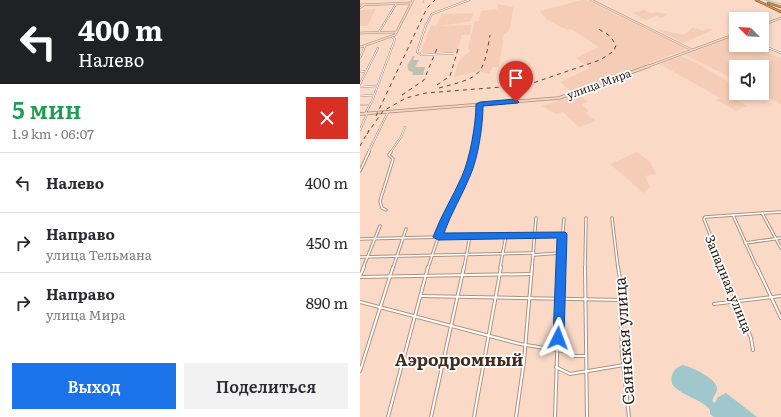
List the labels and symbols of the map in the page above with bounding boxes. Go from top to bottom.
north arrow [729,12,769,52]
pin [499,61,533,102]
street label: улица Мира [564,64,633,102]
street label: Западная улица [701,232,758,336]
street label: Саянская улица [607,276,639,406]
position arrow [537,317,579,359]
district label: Аэродромный [395,346,523,371]

